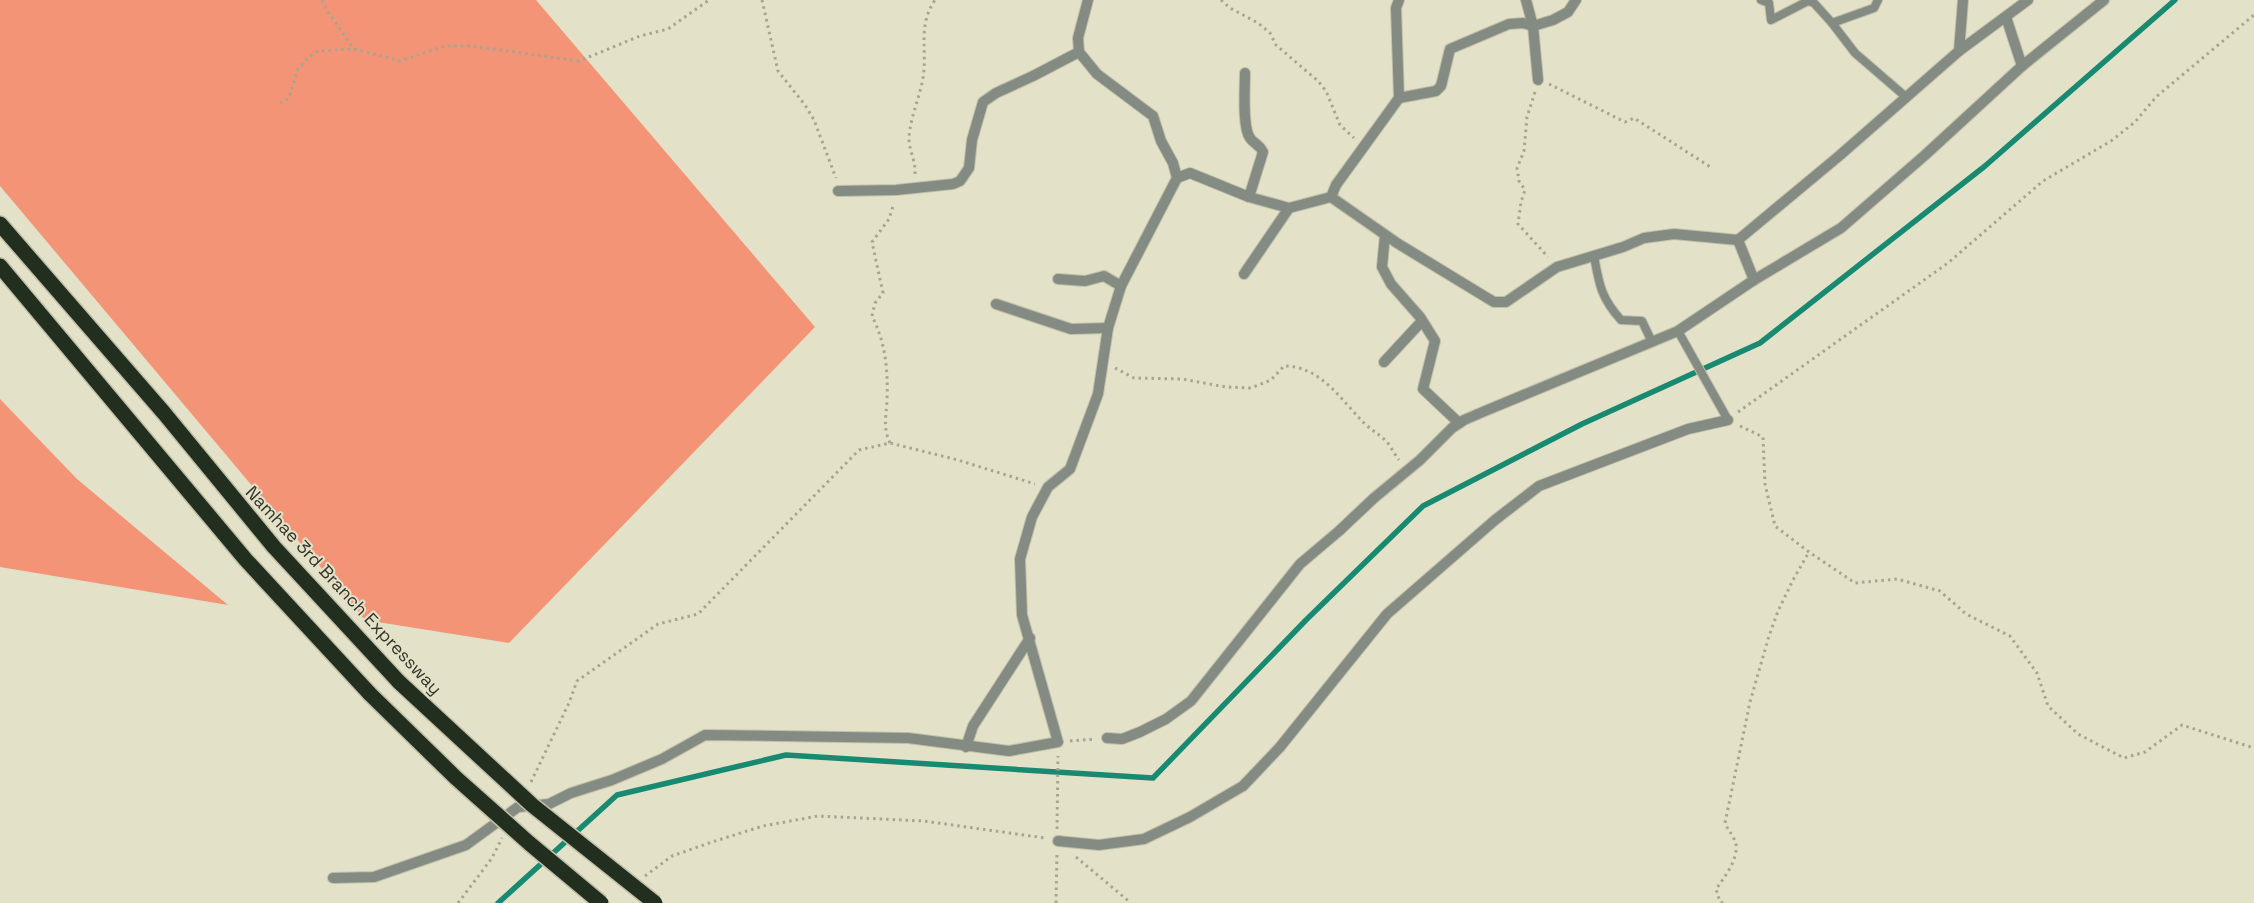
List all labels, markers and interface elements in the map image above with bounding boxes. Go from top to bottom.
street label: Namhae 3rd Branch Expressway [241,481,447,699]

